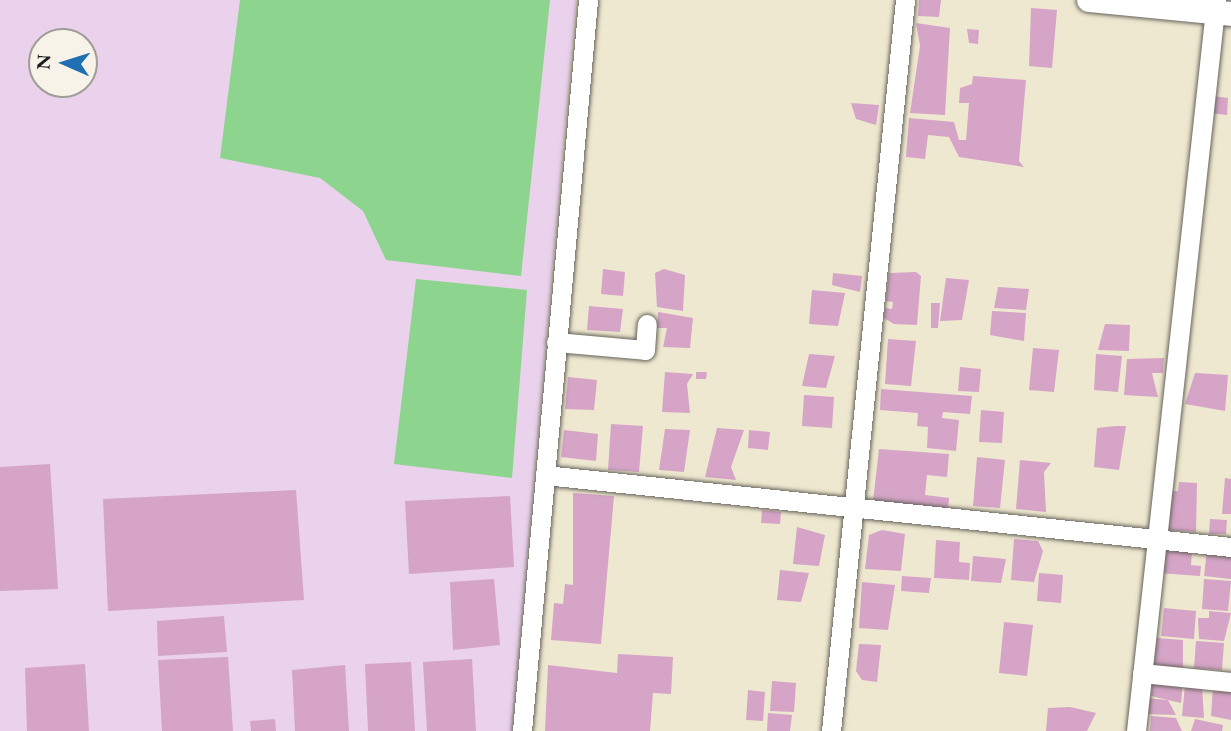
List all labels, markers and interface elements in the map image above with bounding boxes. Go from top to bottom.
north arrow [28,28,98,98]
text: N [31,54,56,70]

